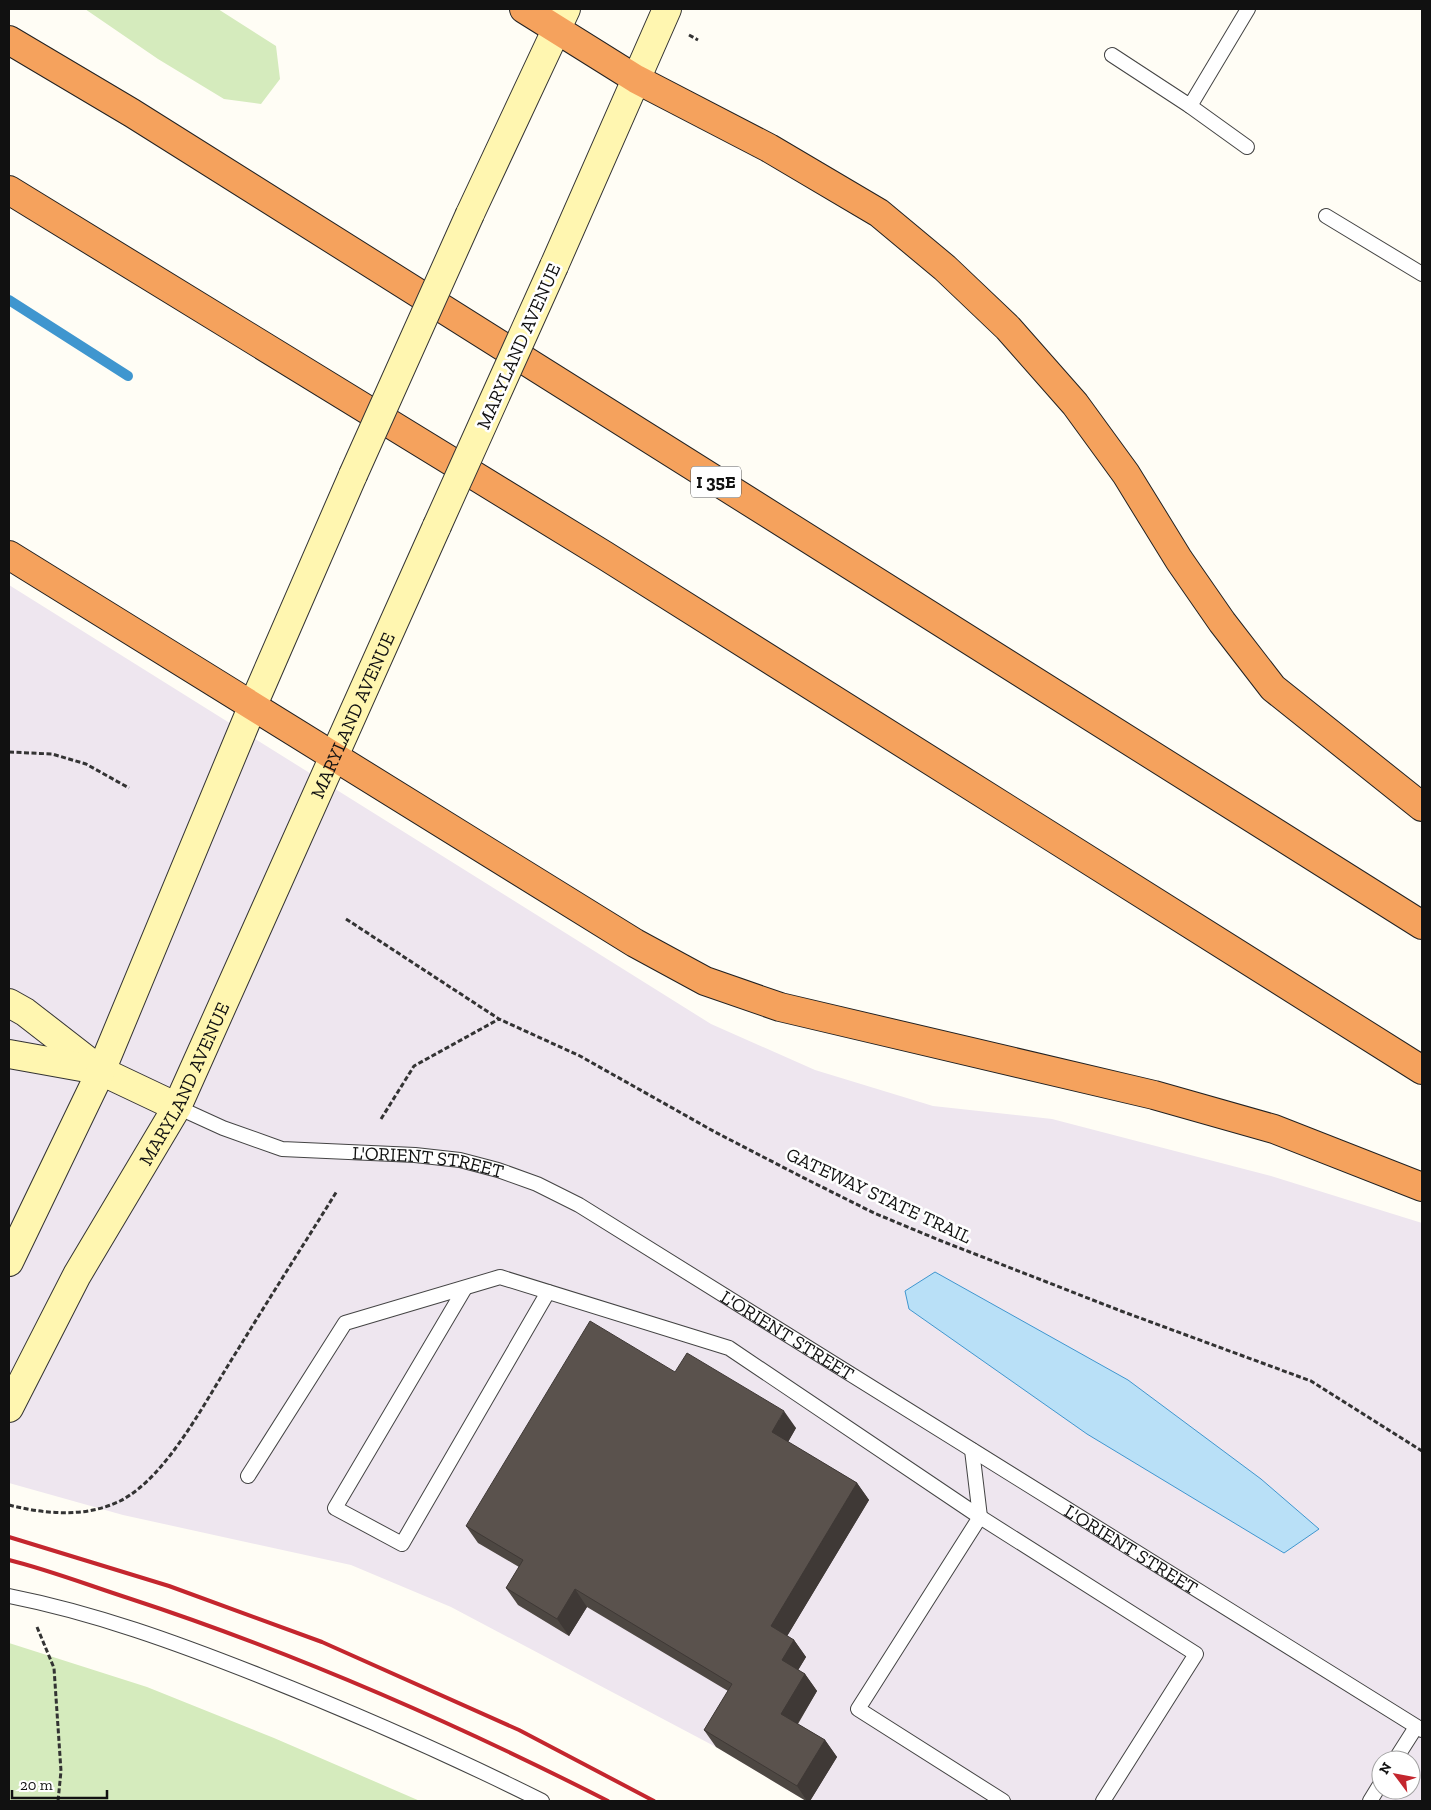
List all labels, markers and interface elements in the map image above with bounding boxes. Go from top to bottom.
street label: MARYLAND AVENUE [472,260,565,433]
road number: I 35E [691,467,741,498]
street label: MARYLAND AVENUE [306,629,400,802]
street label: MARYLAND AVENUE [134,999,234,1169]
street label: L'ORIENT STREET [352,1141,506,1183]
street label: GATEWAY STATE TRAIL [783,1142,975,1249]
street label: L'ORIENT STREET [716,1285,858,1386]
street label: L'ORIENT STREET [1060,1499,1202,1600]
north arrow [1371,1750,1421,1800]
text: N [1375,1759,1396,1777]
scale bar [12,1768,108,1800]
text: 20 m [20,1776,53,1794]

